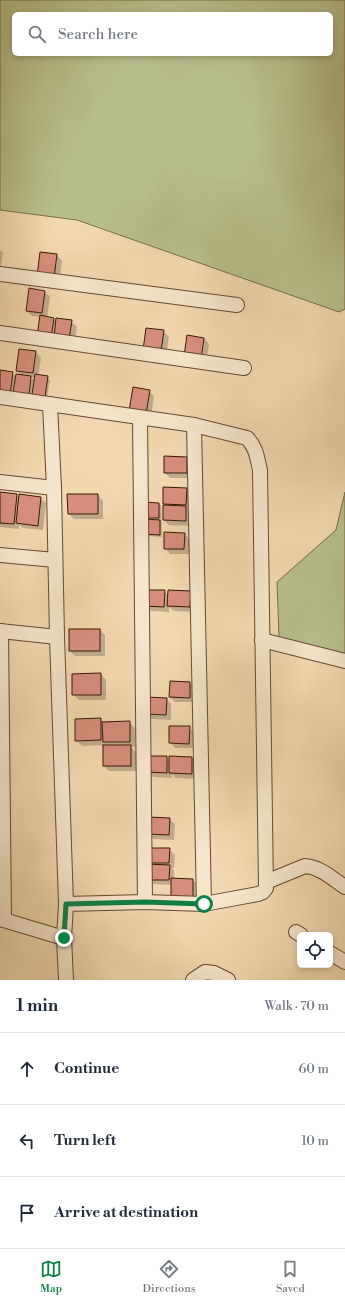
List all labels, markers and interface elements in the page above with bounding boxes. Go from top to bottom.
search box [12,12,333,56]
icon: search [26,23,48,45]
text: Search here [58,25,138,44]
route start [195,895,213,913]
route end [55,929,73,947]
map controls [297,932,333,968]
button: locate [297,932,333,968]
text: 1 min [16,995,58,1017]
text: Walk · 70 m [264,998,329,1014]
icon: ahead [16,1058,38,1080]
text: Continue [54,1059,119,1078]
text: 60 m [298,1061,329,1077]
icon: left [16,1130,38,1152]
text: Turn left [54,1131,116,1150]
text: 10 m [301,1133,329,1149]
icon: arrive [16,1202,38,1224]
text: Arrive at destination [54,1203,198,1222]
tab: Map [40,1258,62,1296]
tab: Directions [143,1258,196,1296]
tab: Saved [276,1258,305,1296]

